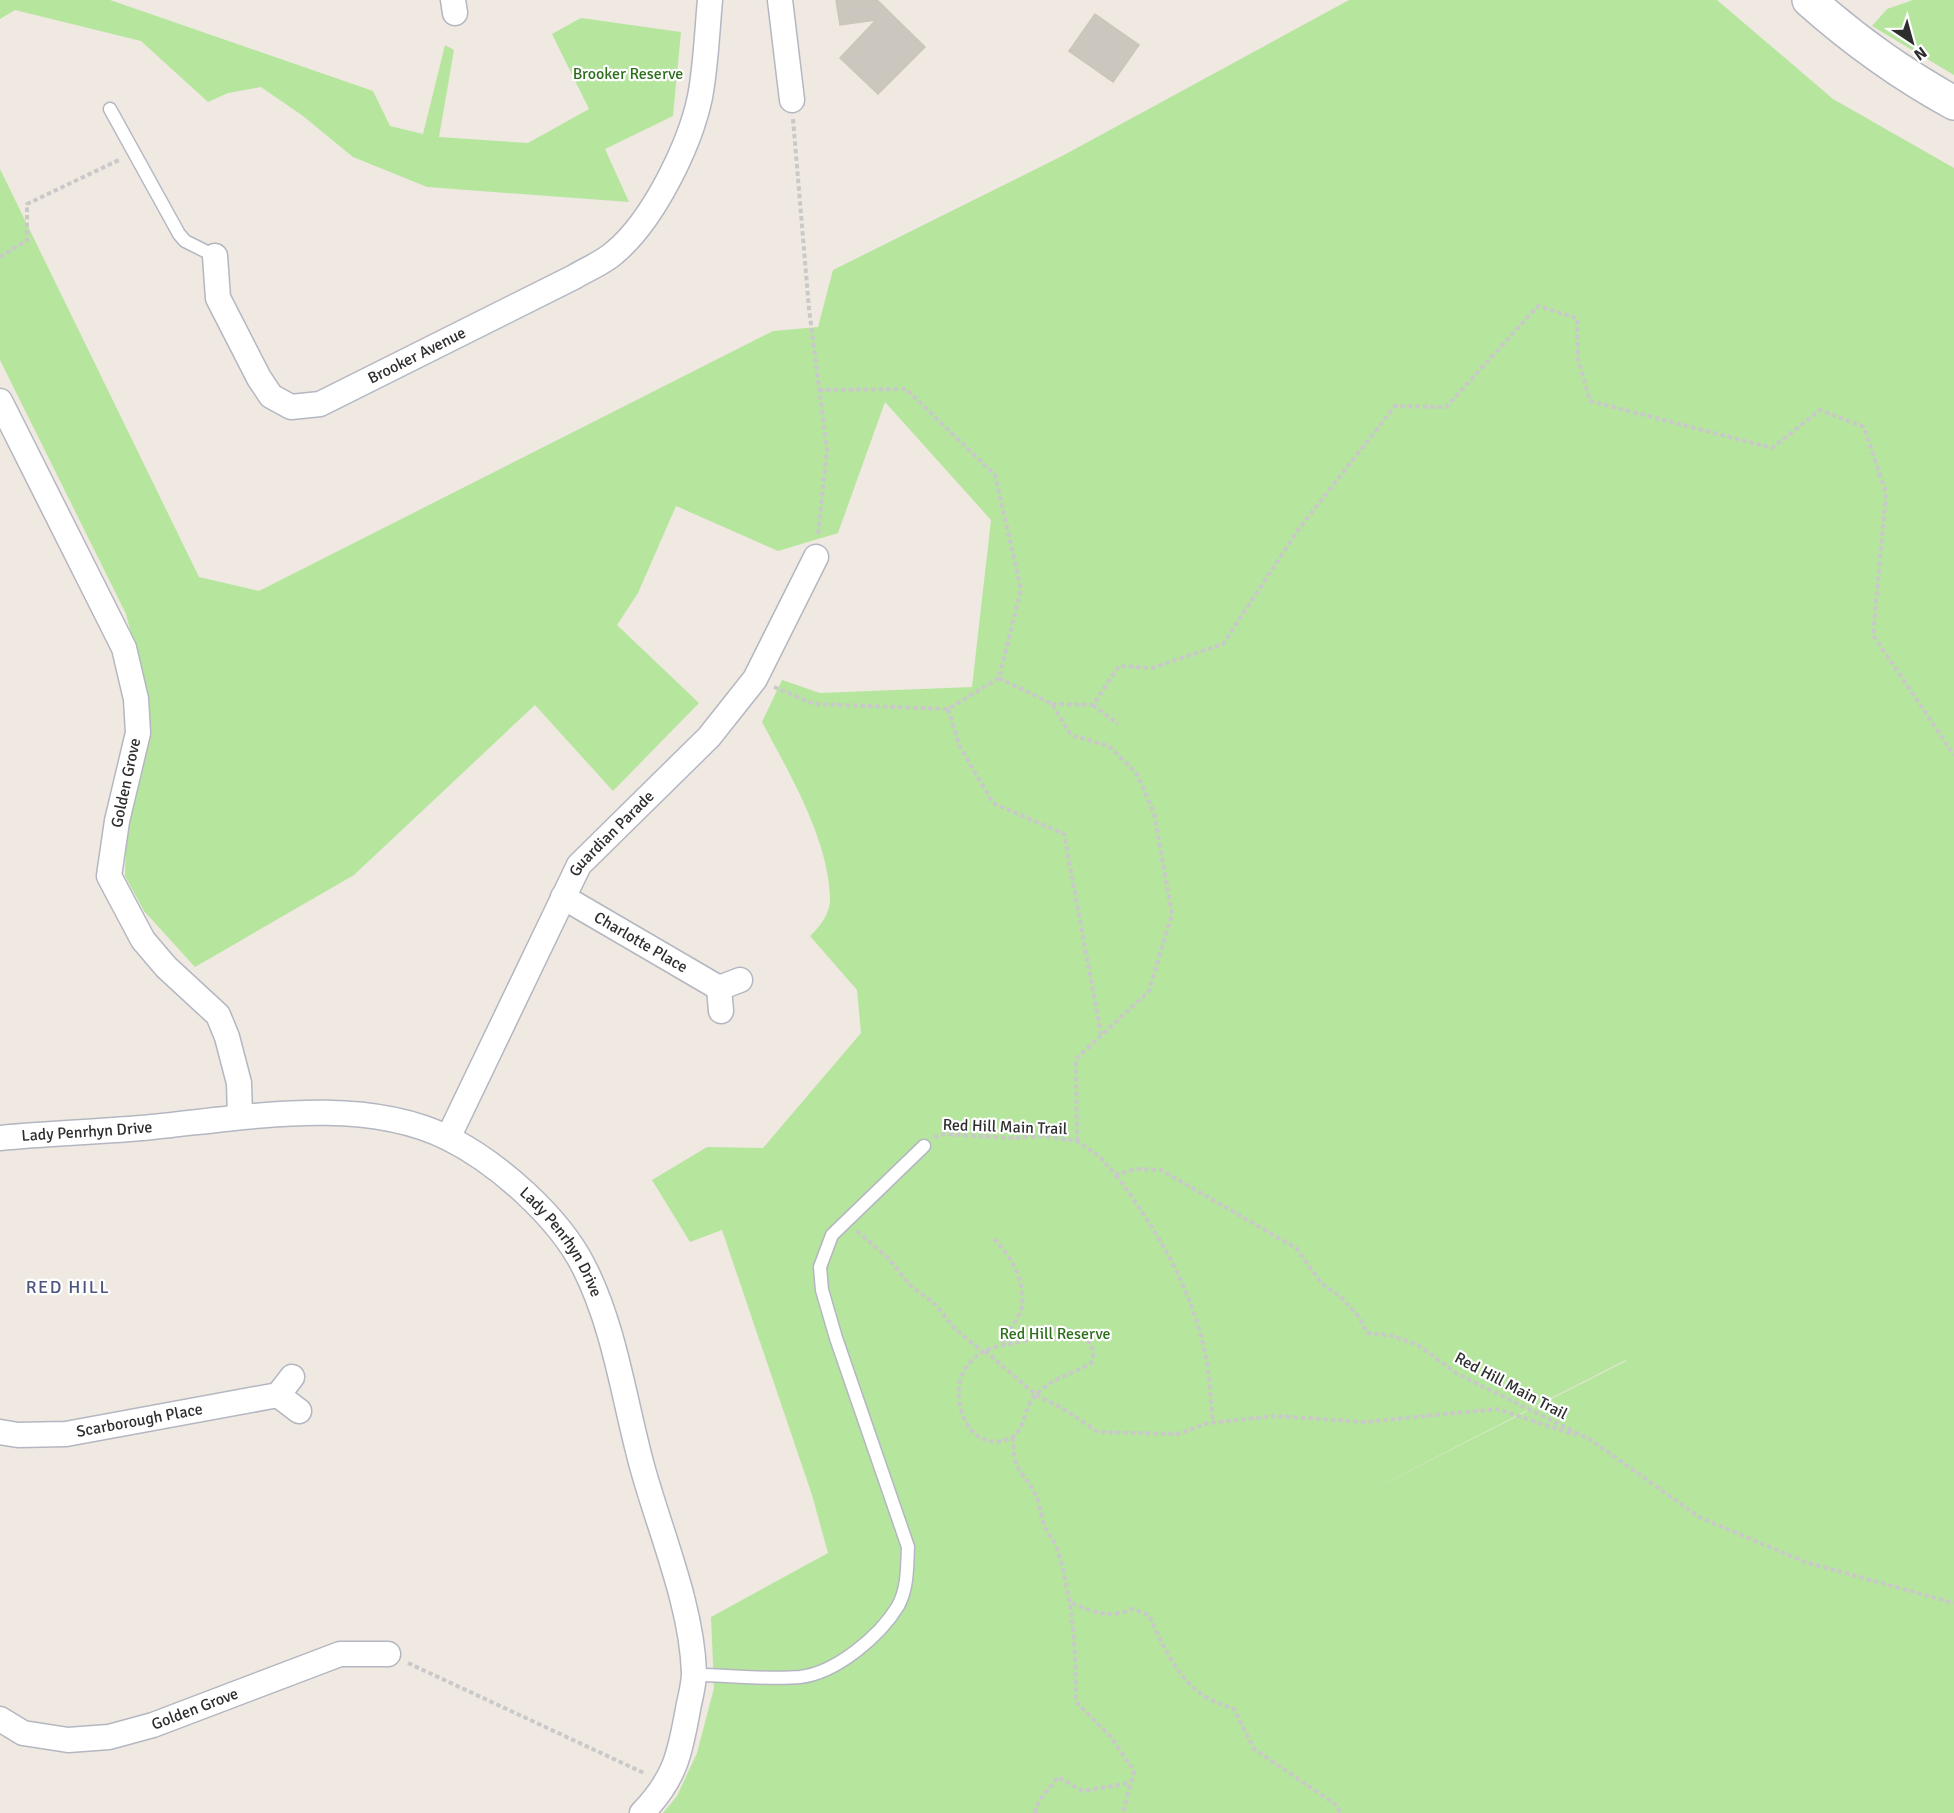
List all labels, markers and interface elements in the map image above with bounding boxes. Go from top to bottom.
north arrow [1882,12,1942,72]
text: N [1910,42,1931,65]
park label: Brooker Reserve [573,64,683,84]
street label: Brooker Avenue [365,323,469,388]
street label: Golden Grove [107,736,145,830]
street label: Guardian Parade [565,786,659,880]
street label: Charlotte Place [590,907,691,977]
street label: Red Hill Main Trail [942,1115,1068,1139]
street label: Lady Penrhyn Drive [21,1117,153,1146]
street label: Lady Penrhyn Drive [515,1183,606,1300]
district label: RED HILL [26,1276,110,1298]
park label: Red Hill Reserve [999,1324,1111,1344]
street label: Red Hill Main Trail [1451,1348,1571,1424]
street label: Scarborough Place [75,1399,204,1442]
street label: Golden Grove [149,1684,241,1735]

